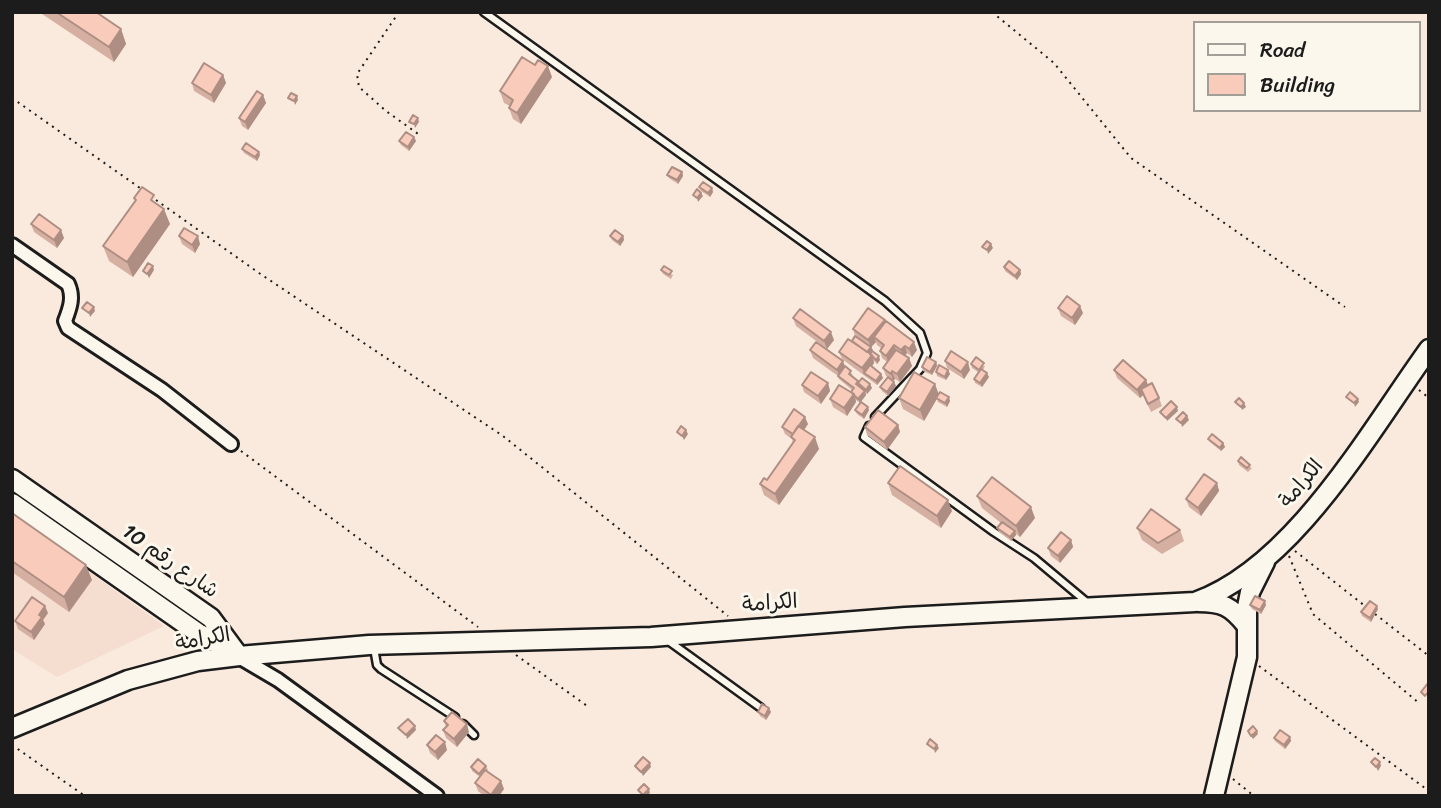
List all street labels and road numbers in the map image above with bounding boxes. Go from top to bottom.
street label: الكرامة [1274,455,1330,513]
street label: شارع رقم 10 [117,520,223,604]
street label: الكرامة [741,589,799,619]
street label: الكرامة [173,623,233,657]

